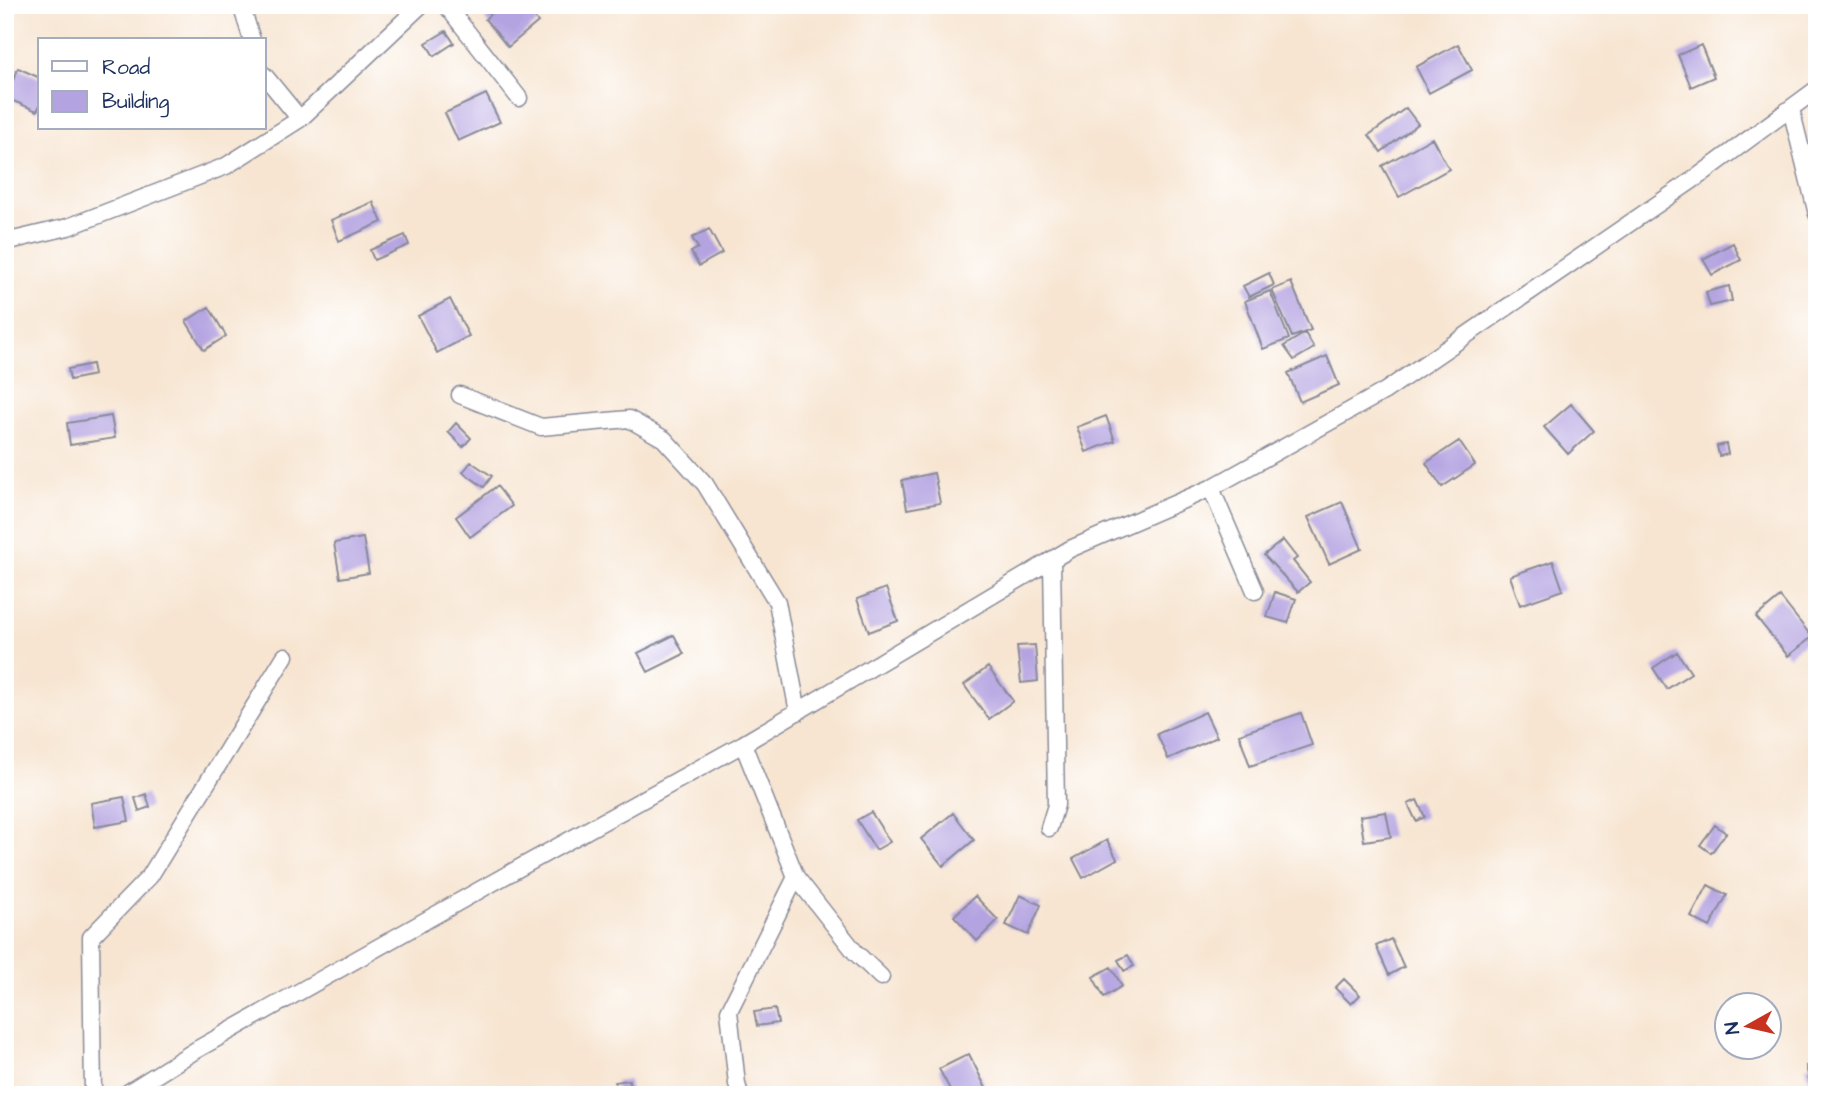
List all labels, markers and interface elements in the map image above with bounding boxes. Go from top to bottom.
legend [38,38,266,130]
text: Road [102,53,150,82]
text: Building [102,87,170,118]
north arrow [1714,992,1784,1062]
text: N [1718,1020,1747,1036]

